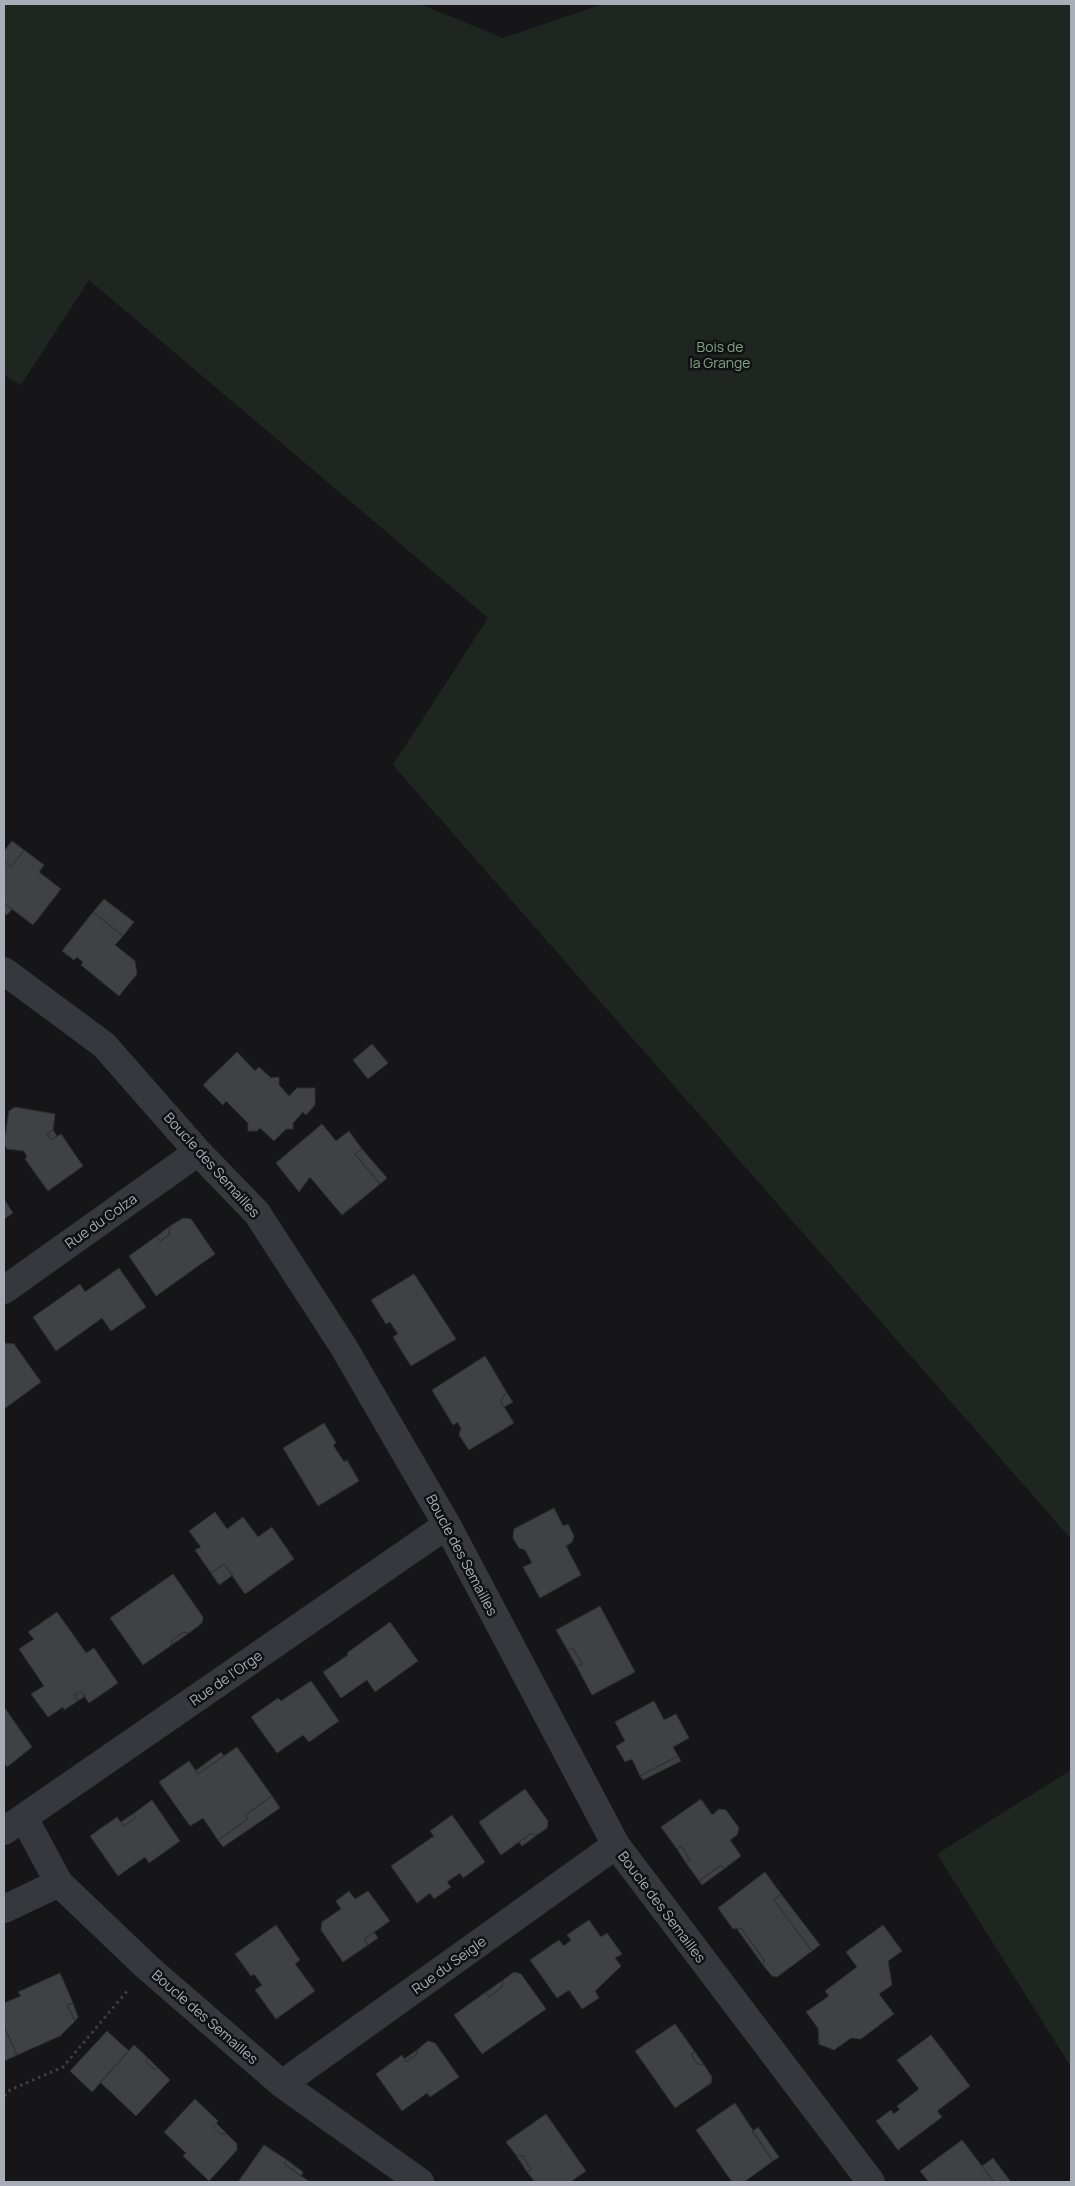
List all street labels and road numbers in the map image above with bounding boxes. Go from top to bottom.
street label: Boucle des Semailles [160,1108,265,1221]
street label: Rue du Colza [61,1189,141,1252]
street label: Boucle des Semailles [422,1491,503,1619]
street label: Rue de l'Orge [186,1646,266,1710]
street label: Boucle des Semailles [614,1847,711,1966]
street label: Rue du Seigle [408,1931,490,1998]
street label: Boucle des Semailles [148,1965,263,2068]

